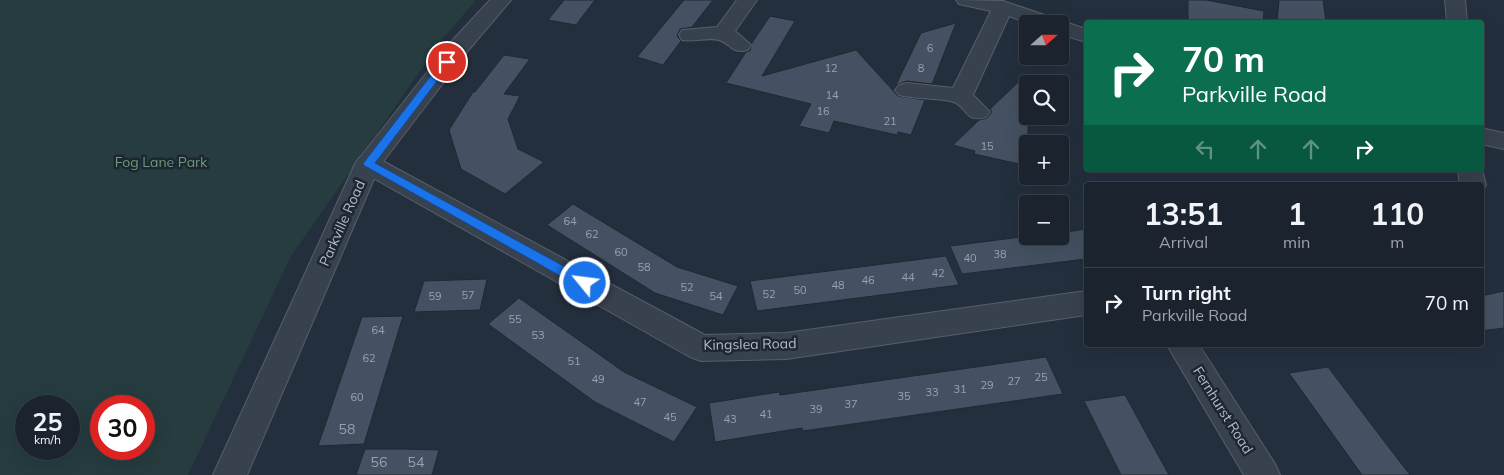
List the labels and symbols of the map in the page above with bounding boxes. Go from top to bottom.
north arrow [1019,15,1069,65]
pin [426,41,468,83]
house number: 6 [927,41,934,55]
house number: 12 [824,61,838,75]
house number: 8 [918,61,925,75]
house number: 14 [825,88,839,102]
house number: 16 [816,104,830,118]
house number: 21 [883,114,897,128]
house number: 15 [980,139,994,153]
park label: Fog Lane Park [115,153,208,171]
street label: Parkville Road [315,177,369,269]
house number: 64 [563,214,577,228]
house number: 62 [585,227,599,241]
house number: 60 [614,245,628,259]
house number: 38 [993,247,1007,261]
house number: 40 [963,251,977,265]
position arrow [558,256,610,308]
house number: 58 [637,260,651,274]
house number: 42 [931,266,945,280]
house number: 44 [901,270,915,284]
house number: 46 [861,273,875,287]
house number: 48 [831,278,845,292]
house number: 52 [680,280,694,294]
house number: 50 [793,283,807,297]
house number: 52 [762,287,776,301]
house number: 57 [461,288,475,302]
house number: 59 [428,289,442,303]
house number: 54 [709,289,723,303]
house number: 55 [508,312,522,326]
house number: 64 [371,323,385,337]
house number: 53 [531,328,545,342]
street label: Kingslea Road [703,334,797,354]
house number: 62 [362,351,376,365]
house number: 51 [567,354,581,368]
street label: Fernhurst Road [1189,363,1257,457]
house number: 25 [1034,370,1048,384]
house number: 49 [591,372,605,386]
house number: 27 [1007,374,1021,388]
house number: 29 [980,378,994,392]
house number: 31 [953,382,967,396]
house number: 33 [925,385,939,399]
house number: 35 [897,389,911,403]
house number: 60 [350,390,364,404]
speed limit sign: 30 [90,395,155,460]
house number: 47 [633,395,647,409]
house number: 37 [844,397,858,411]
house number: 39 [809,402,823,416]
house number: 41 [759,407,773,421]
house number: 45 [663,410,677,424]
house number: 43 [723,412,737,426]
house number: 58 [339,420,355,438]
house number: 56 [371,453,387,471]
house number: 54 [408,453,425,471]

